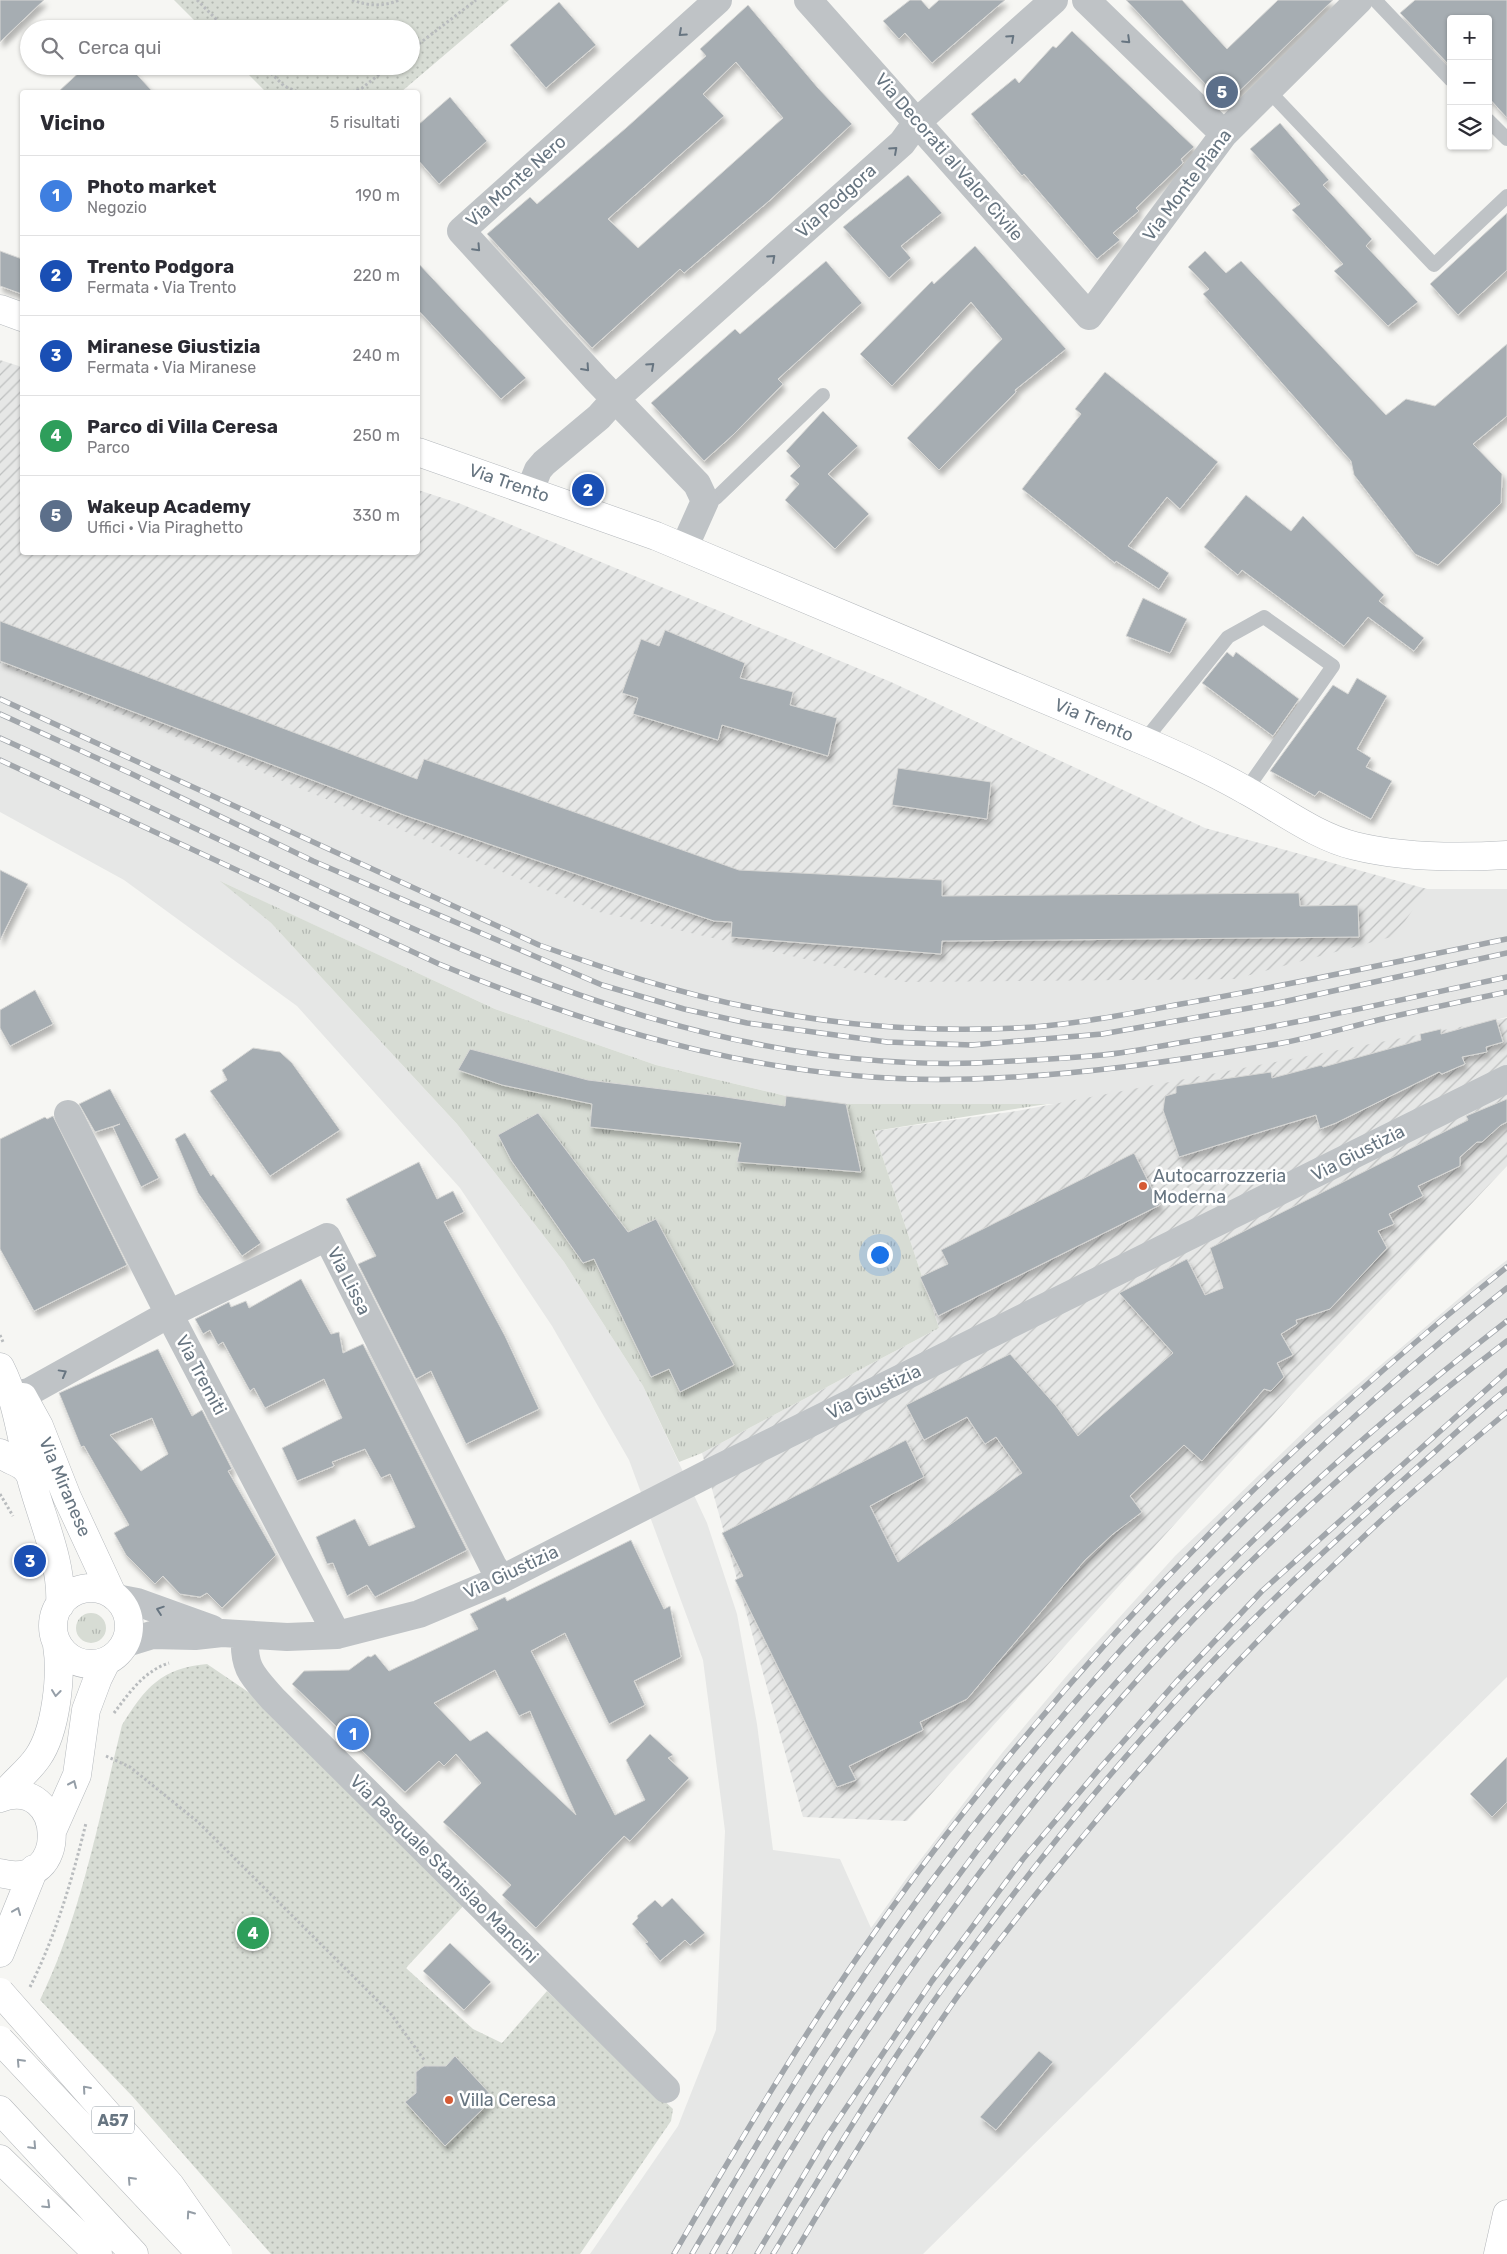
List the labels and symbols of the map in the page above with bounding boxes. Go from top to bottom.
one-way arrow [678,27,687,36]
one-way arrow [1122,34,1131,43]
one-way arrow [1005,35,1014,44]
street label: Via Decorati al Valor Civile [870,69,1028,245]
pin: 5 [1206,73,1238,111]
street label: Via Monte Piana [1138,125,1236,245]
street label: Via Monte Nero [461,130,571,232]
one-way arrow [888,147,897,156]
street label: Via Podgora [791,159,881,243]
one-way arrow [471,242,480,251]
one-way arrow [767,255,776,264]
one-way arrow [580,363,589,372]
one-way arrow [645,363,654,372]
street label: Via Trento [466,459,552,507]
pin: 2 [572,471,604,509]
street label: Via Trento [1051,693,1137,747]
street label: Via Giustizia [1308,1120,1408,1186]
place label: Autocarrozzeria Moderna [1153,1165,1286,1208]
marker: Autocarrozzeria Moderna [1137,1180,1149,1192]
your location [867,1242,893,1268]
street label: Via Lissa [323,1243,375,1319]
street label: Via Tremiti [171,1331,231,1419]
street label: Via Giustizia [823,1360,925,1424]
one-way arrow [58,1369,67,1379]
street label: Via Miranese [34,1434,96,1540]
street label: Via Giustizia [460,1540,562,1604]
pin: 3 [14,1542,46,1580]
one-way arrow [156,1606,165,1616]
one-way arrow [51,1689,62,1697]
pin: 1 [337,1715,369,1753]
street label: Via Pasquale Stanislao Mancini [345,1770,543,1968]
one-way arrow [66,1780,77,1789]
one-way arrow [12,1908,22,1916]
pin: 4 [237,1914,269,1952]
one-way arrow [17,2058,26,2067]
one-way arrow [83,2086,92,2095]
place label: Villa Ceresa [459,2089,556,2111]
marker: Villa Ceresa [443,2094,455,2106]
road number: A57 [92,2106,134,2134]
one-way arrow [27,2140,36,2149]
one-way arrow [128,2177,137,2186]
one-way arrow [42,2199,51,2208]
one-way arrow [187,2210,196,2220]

